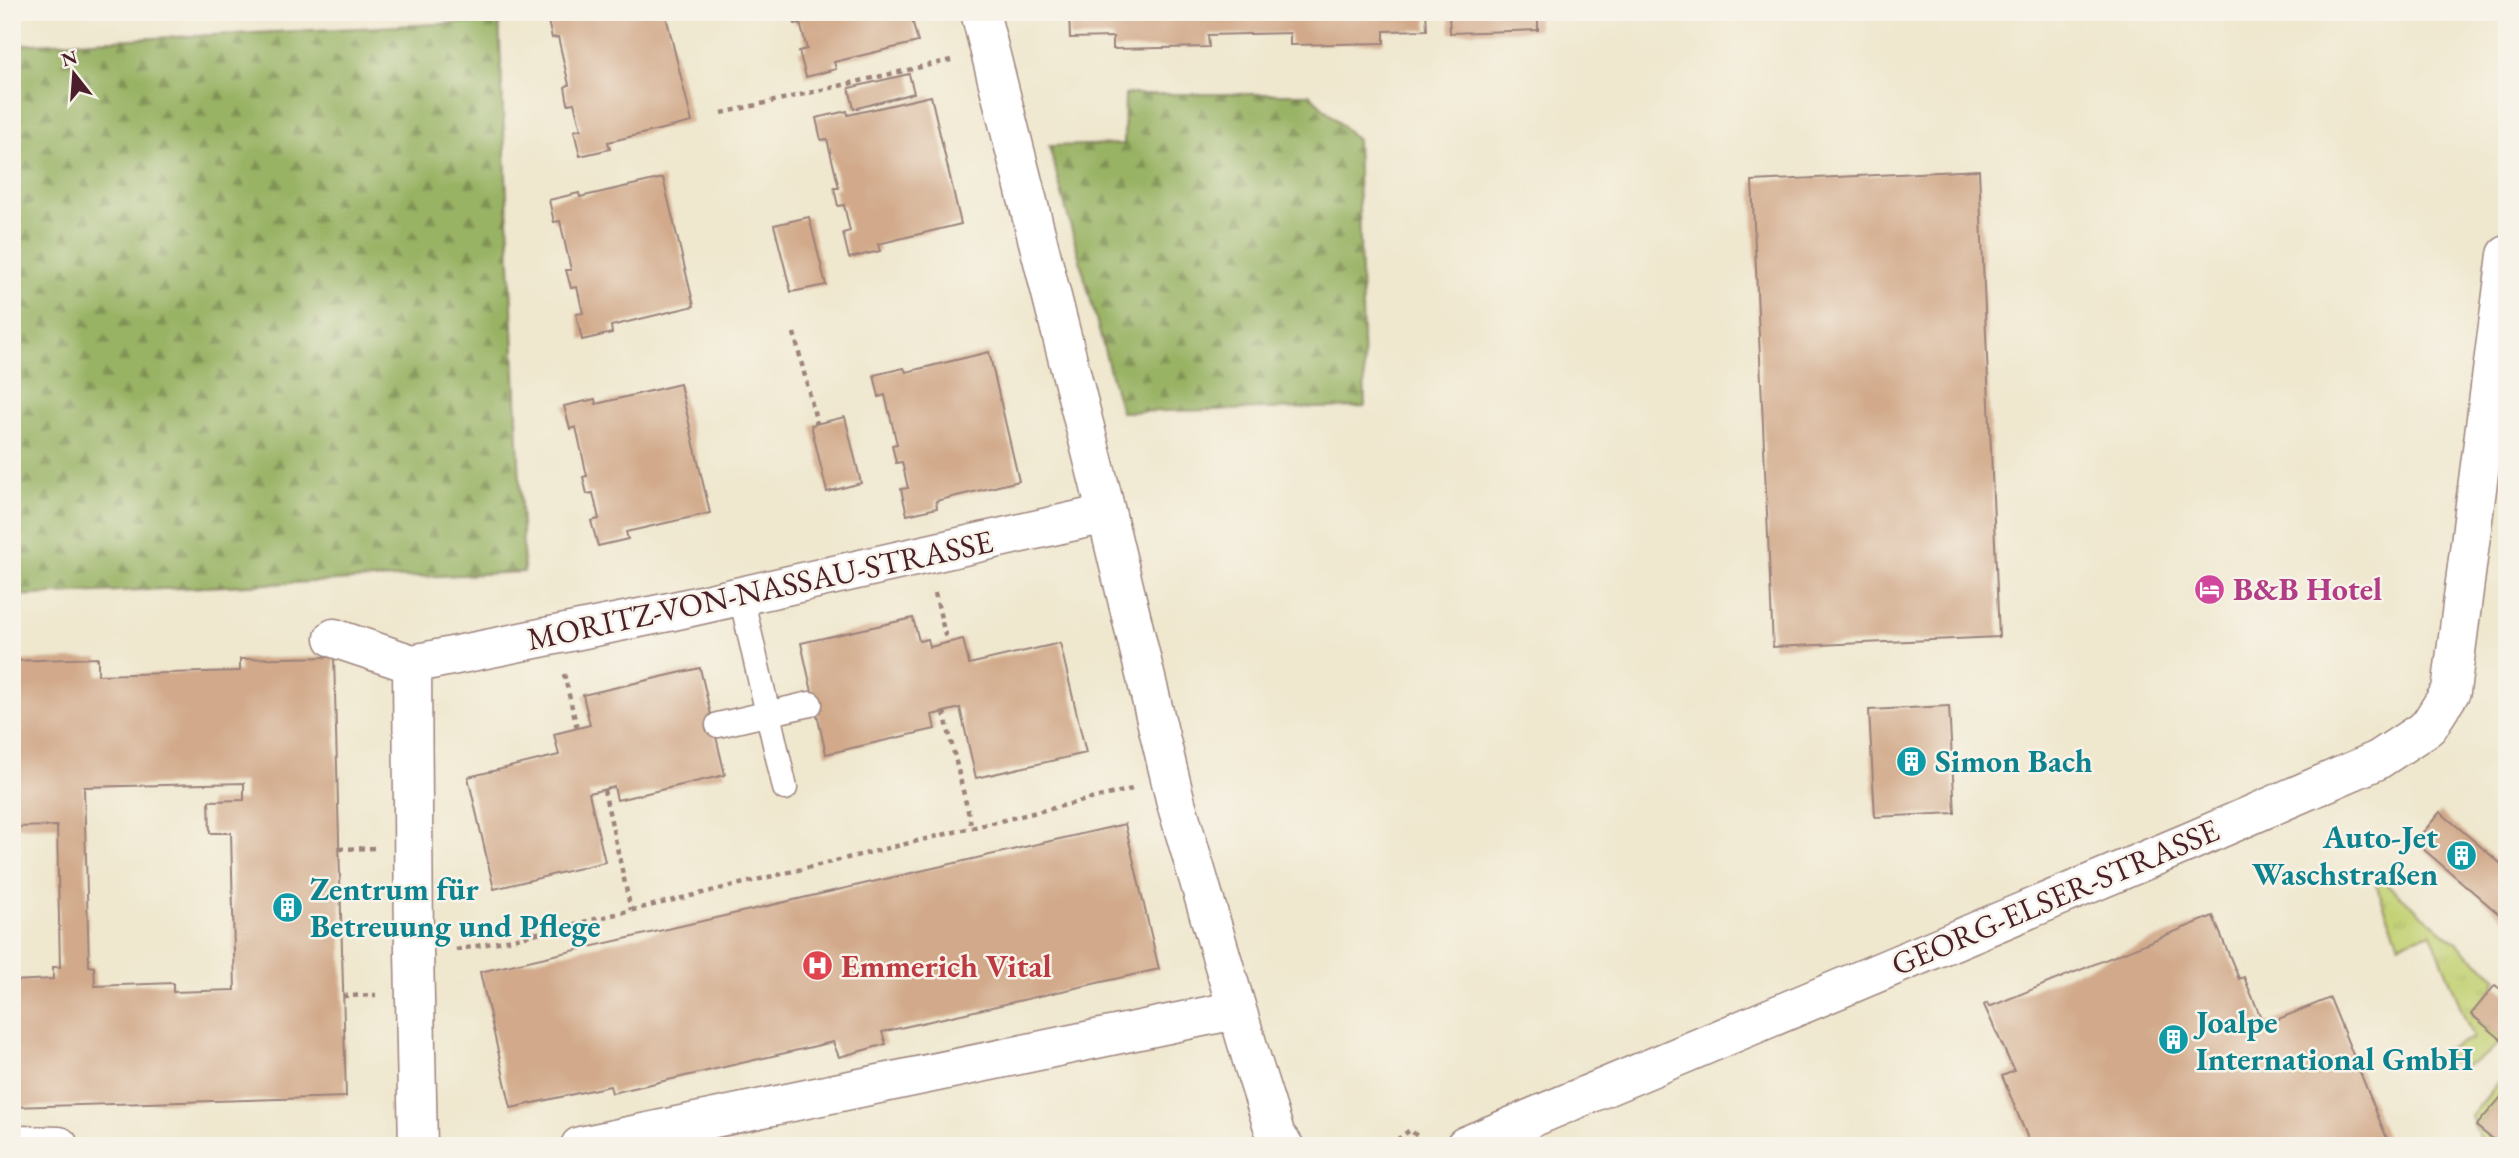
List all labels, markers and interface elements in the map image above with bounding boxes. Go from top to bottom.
north arrow [38,38,108,108]
text: N [58,44,81,72]
street label: MORITZ-VON-NASSAU-STRASSE [523,520,997,660]
place label: B&B Hotel [2233,568,2382,610]
hotel icon: B&B Hotel [2193,572,2227,606]
place label: Simon Bach [1935,740,2093,782]
building icon: Simon Bach [1895,744,1929,778]
street label: GEORG-ELSER-STRASSE [1885,809,2225,985]
place label: Auto-Jet Waschstraßen [2252,816,2438,895]
building icon: Auto-Jet Waschstraßen [2444,838,2478,872]
place label: Zentrum für Betreuung und Pflege [310,868,601,947]
building icon: Zentrum für Betreuung und Pflege [270,890,304,924]
place label: Emmerich Vital [841,945,1052,987]
hospital icon: Emmerich Vital [801,949,835,983]
place label: Joalpe International GmbH [2193,1001,2473,1080]
building icon: Joalpe International GmbH [2156,1023,2190,1057]

